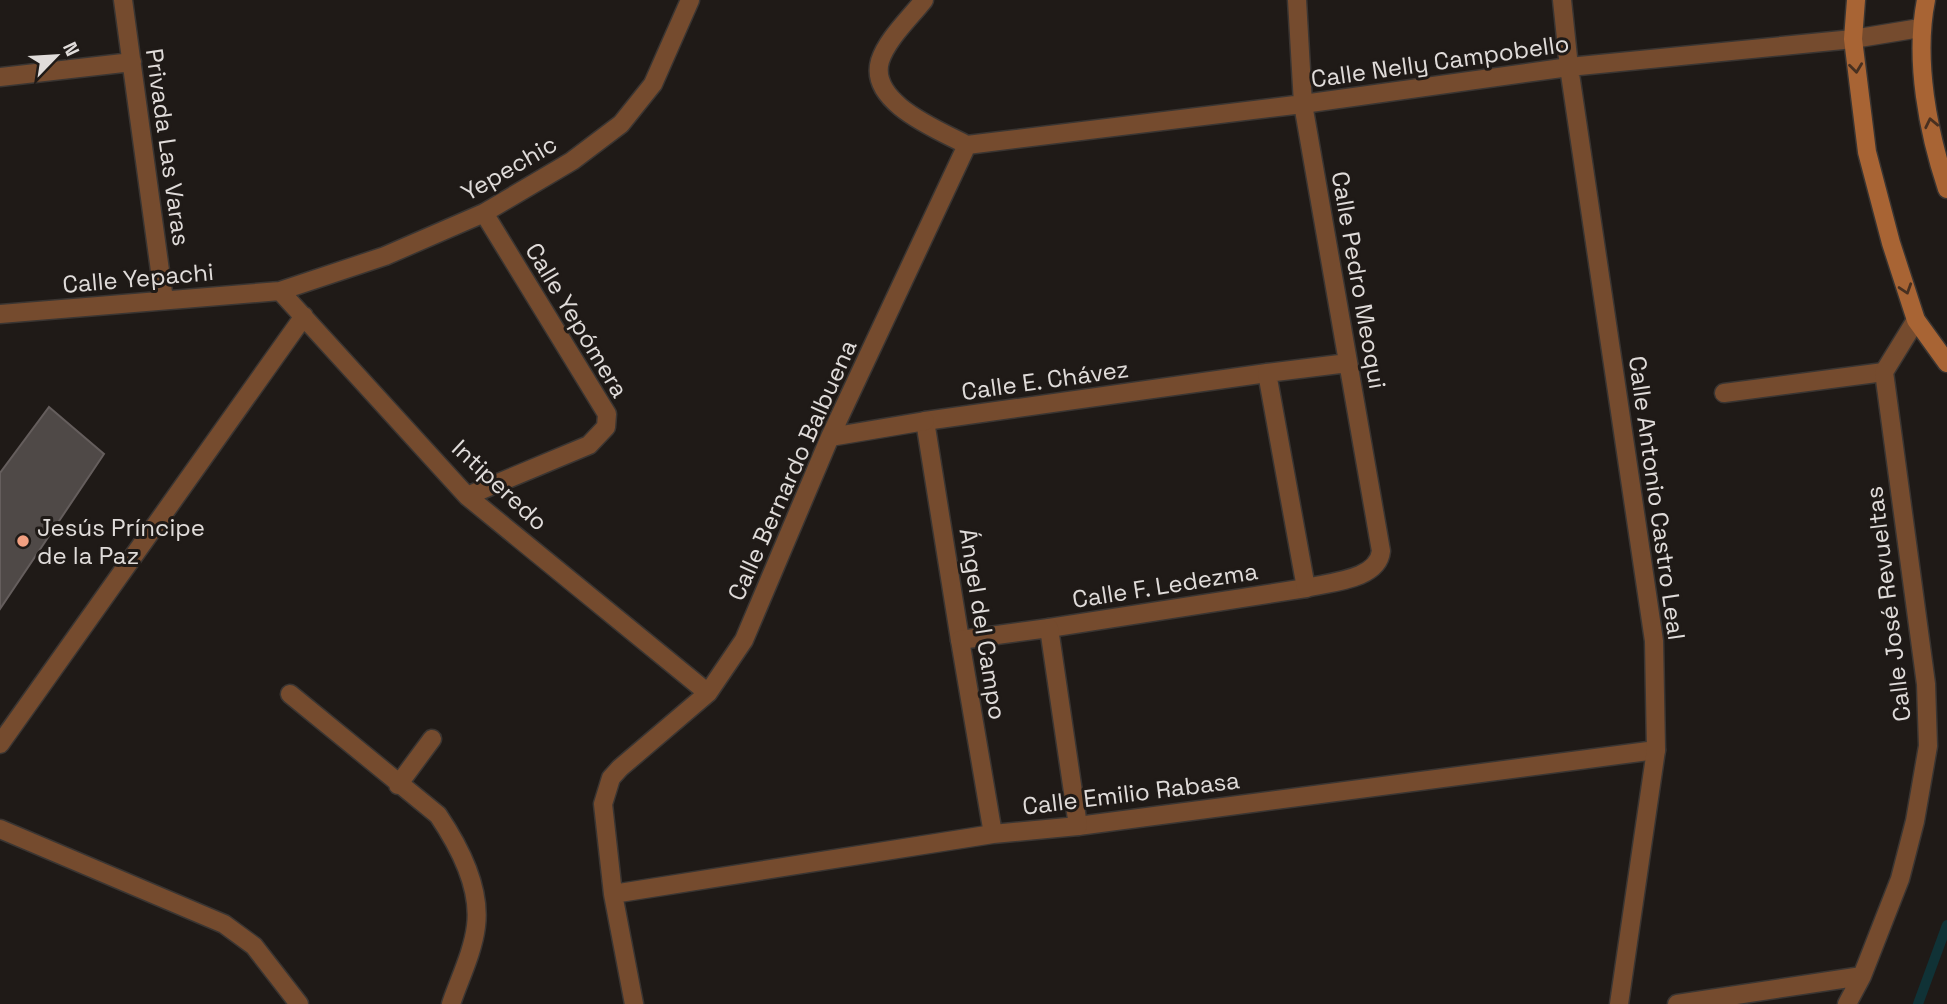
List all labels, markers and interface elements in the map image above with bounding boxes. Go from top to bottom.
north arrow [21,21,91,91]
street label: Calle Nelly Campobello [1309,28,1571,94]
text: N [57,38,85,60]
street label: Privada Las Varas [139,46,197,248]
one-way arrow [1849,62,1864,74]
one-way arrow [1925,117,1940,129]
street label: Yepechic [455,128,563,208]
street label: Calle Pedro Meoqui [1325,169,1393,391]
street label: Calle Yepómera [519,237,636,403]
street label: Calle Yepachi [61,256,215,300]
one-way arrow [1898,283,1912,295]
street label: Calle Bernardo Balbuena [720,335,864,605]
street label: Calle E. Chávez [959,353,1131,407]
street label: Calle Antonio Castro Leal [1622,354,1692,642]
street label: Intiperedo [446,433,554,537]
street label: Calle José Revueltas [1858,485,1918,723]
place label: Jesús Príncipe de la Paz [37,512,205,571]
street label: Ángel del Campo [953,526,1013,722]
marker: Jesús Príncipe de la Paz [15,533,31,549]
street label: Calle F. Ledezma [1070,555,1260,615]
street label: Calle Emilio Rabasa [1021,764,1242,822]

